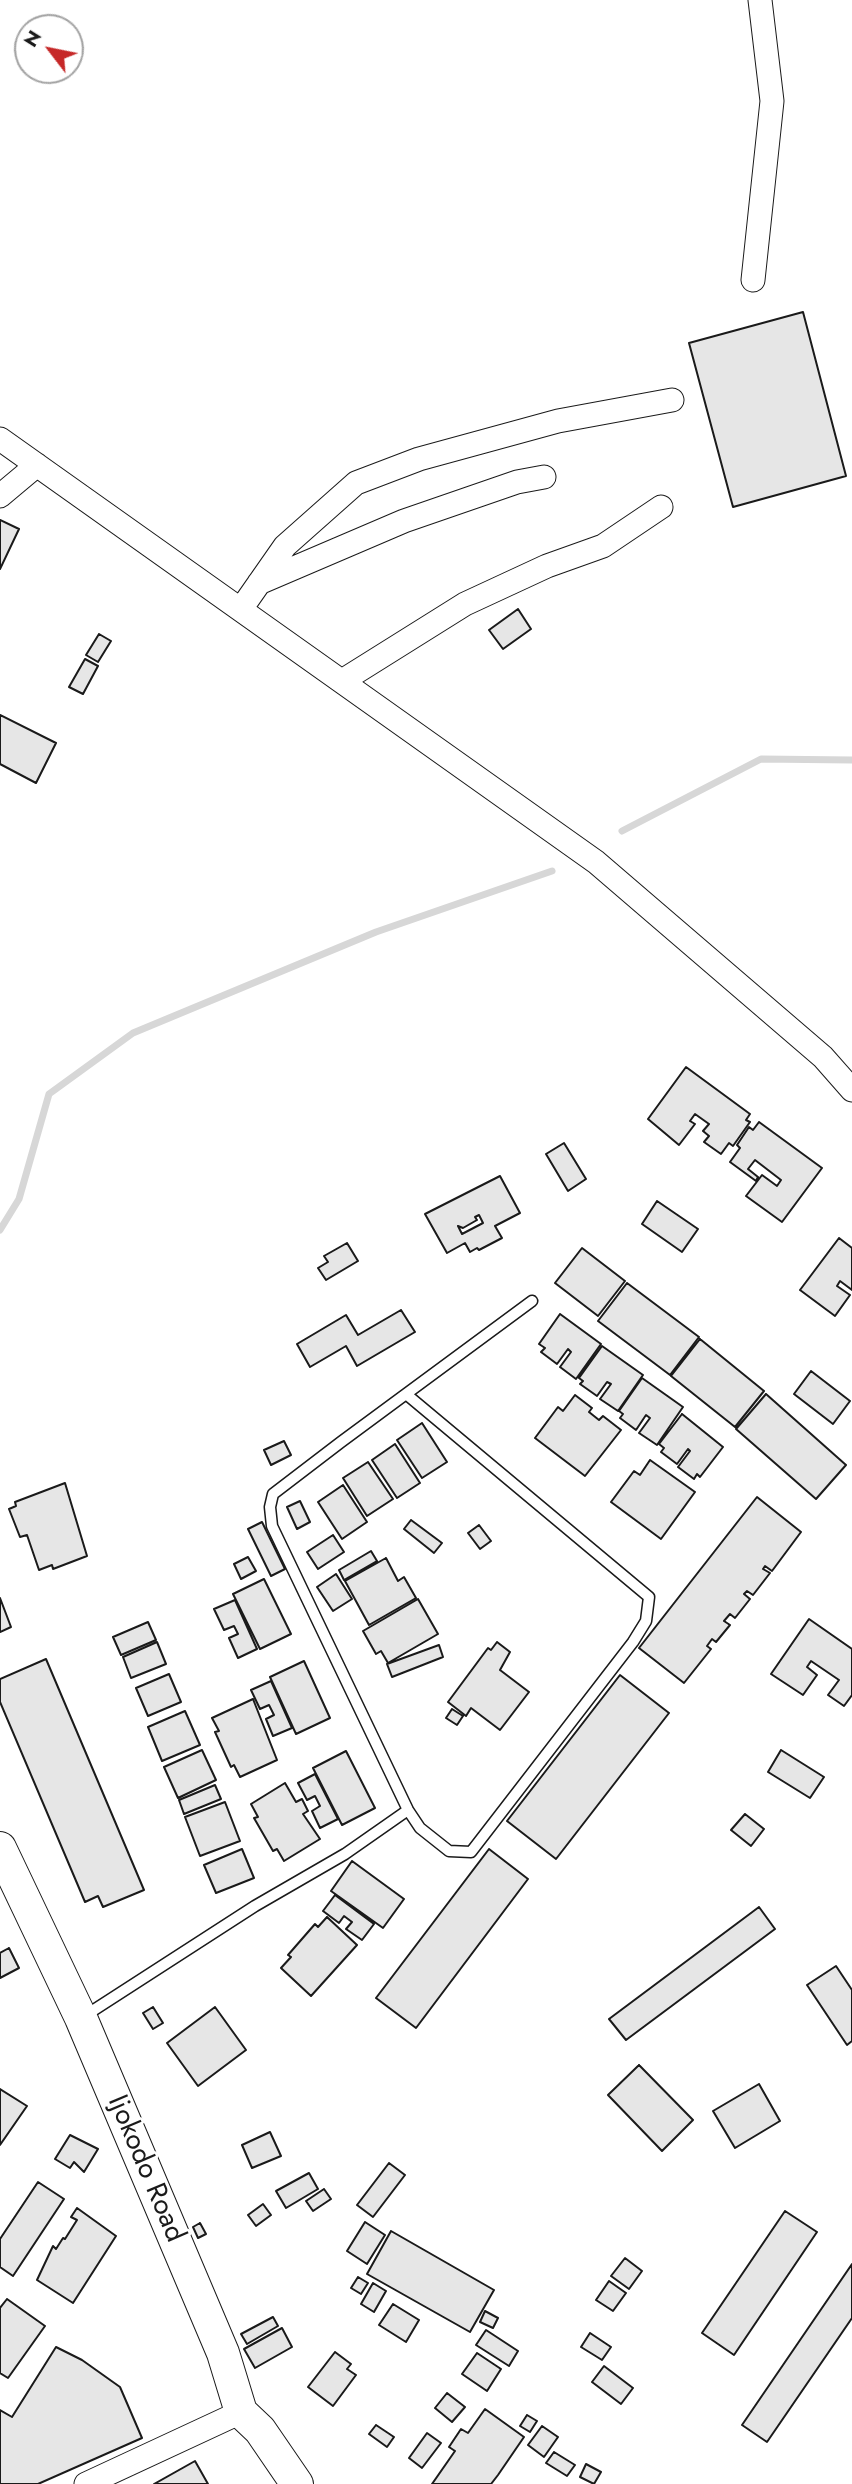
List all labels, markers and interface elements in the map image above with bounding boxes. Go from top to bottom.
north arrow [14,14,84,84]
text: N [17,25,48,52]
street label: Ijokodo Road [99,2090,191,2248]

